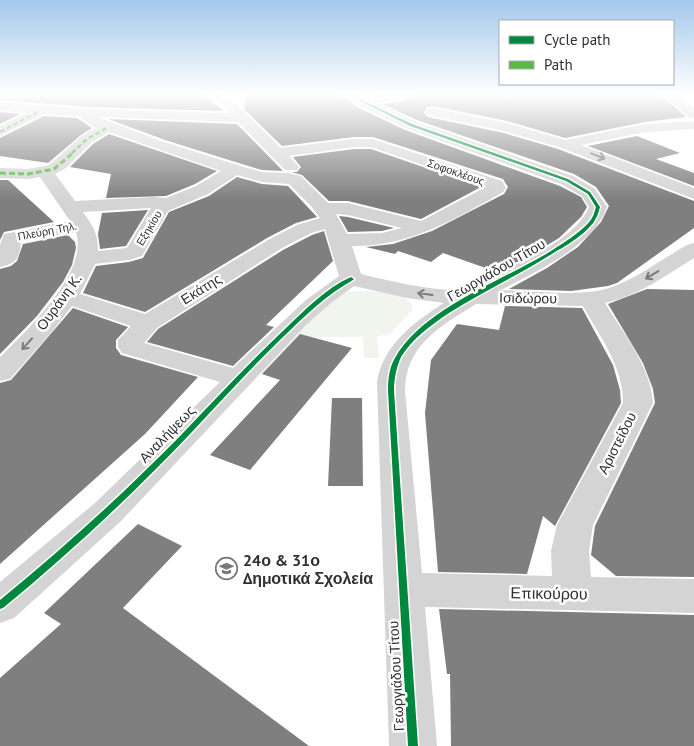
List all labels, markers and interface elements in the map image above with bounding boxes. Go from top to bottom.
legend [499,20,674,85]
text: Cycle path [544,30,610,49]
text: Path [544,55,573,74]
one-way arrow [590,152,605,161]
street label: Σοφοκλέους [426,156,486,188]
street label: Εξηκίου [133,208,165,248]
street label: Πλεύρη Τηλ. [16,218,78,244]
street label: Γεωργιάδου Τίτου [444,235,548,305]
street label: Εκάτης [177,269,225,308]
street label: Ουράνη Κ. [32,270,86,334]
one-way arrow [646,270,660,280]
street label: Ισιδώρου [499,288,557,308]
one-way arrow [418,289,434,299]
one-way arrow [21,338,33,351]
street label: Αναλήψεως [135,401,199,466]
street label: Αριστείδου [594,409,640,477]
place label: 24ο & 31ο Δημοτικά Σχολεία [243,550,373,588]
school or university icon: 24ο & 31ο Δημοτικά Σχολεία [215,557,239,581]
street label: Επικούρου [510,582,588,604]
street label: Γεωργιάδου Τίτου [384,620,408,732]

